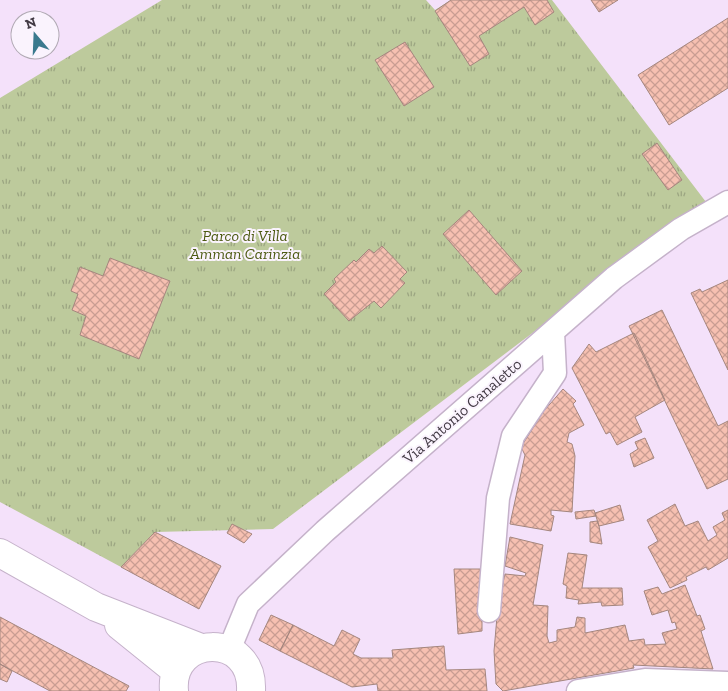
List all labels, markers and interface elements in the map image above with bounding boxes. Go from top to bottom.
north arrow [10,10,60,60]
text: N [23,13,39,33]
park label: Parco di Villa Amman Carinzia [189,226,300,263]
street label: Via Antonio Canaletto [398,354,525,468]

